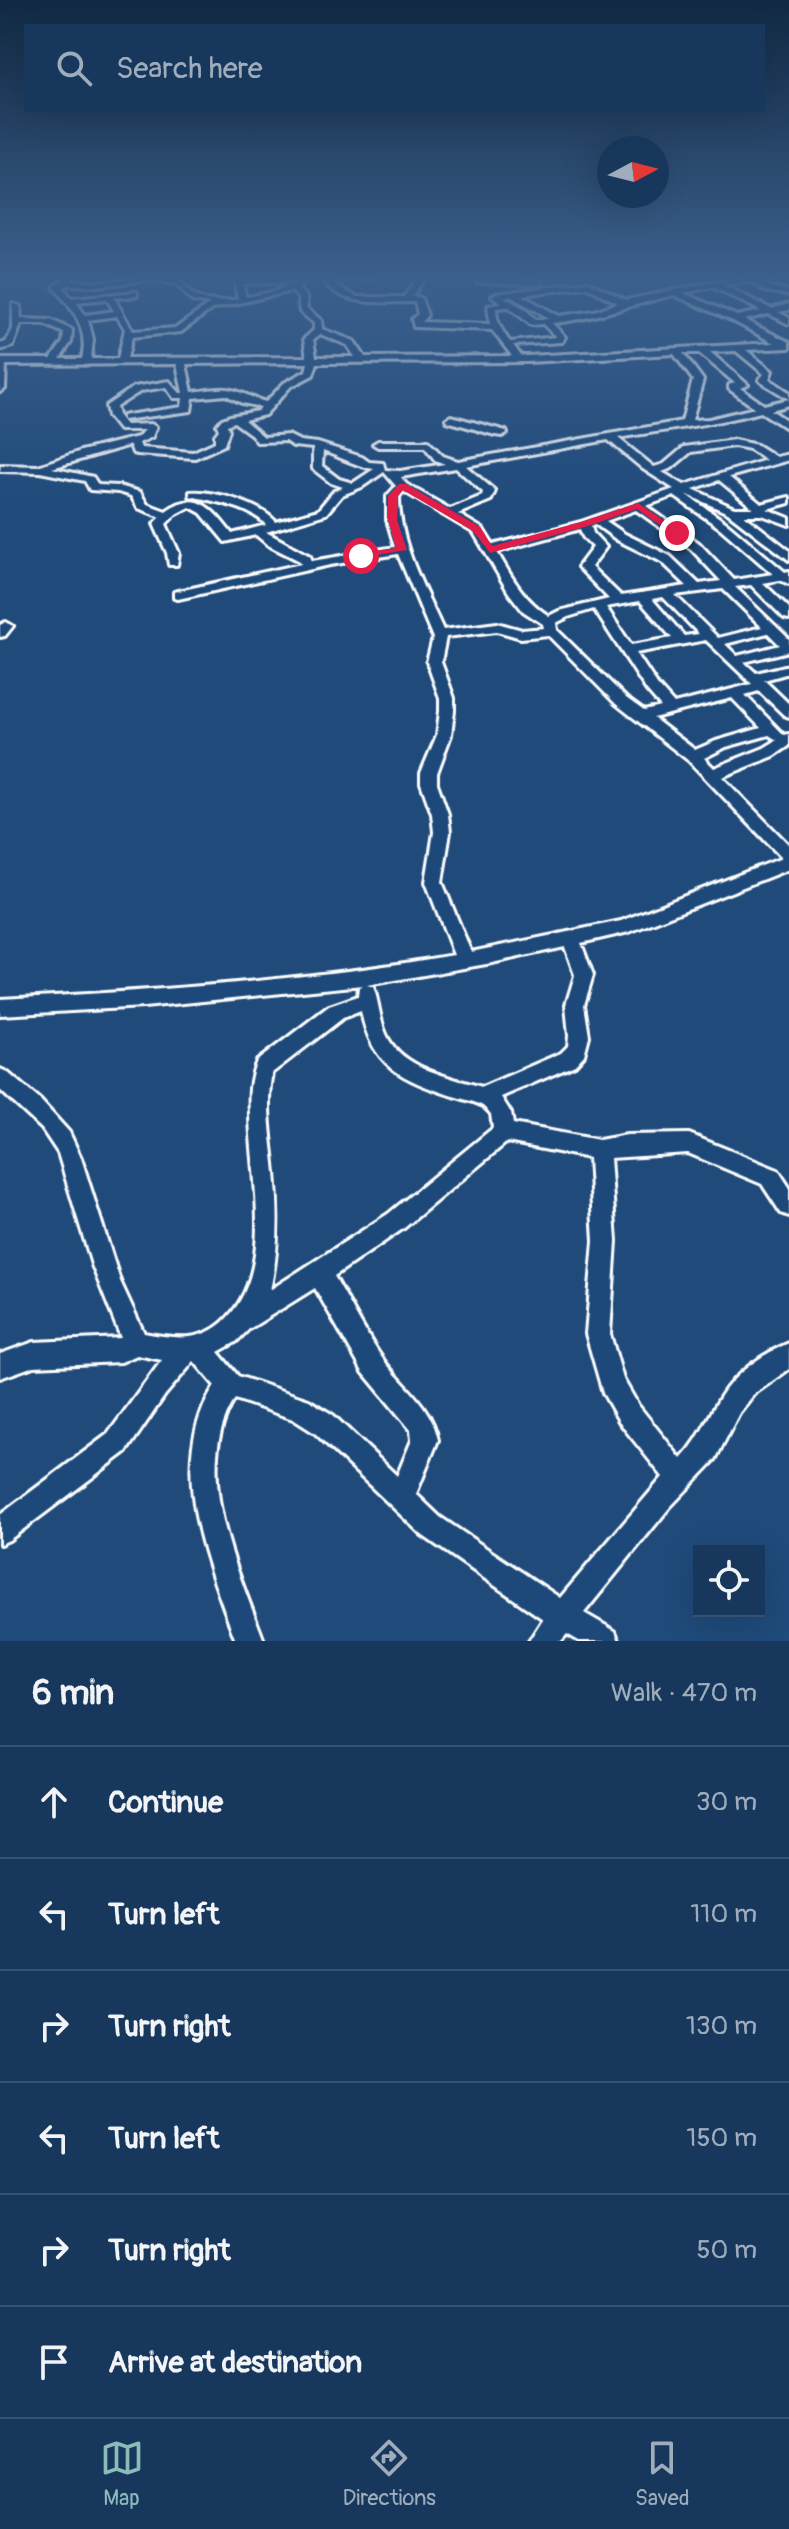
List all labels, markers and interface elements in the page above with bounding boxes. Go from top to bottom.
search box [24,24,765,112]
icon: search [52,46,96,90]
text: Search here [116,50,263,87]
north arrow [597,136,669,208]
route end [659,515,695,551]
route start [343,538,379,574]
map controls [693,1545,765,1617]
button: locate [693,1545,765,1617]
text: 6 min [32,1672,114,1715]
text: Walk · 470 m [611,1677,757,1709]
icon: ahead [32,1780,76,1824]
text: Continue [108,1784,223,1821]
text: 30 m [696,1786,757,1818]
icon: left [32,1892,76,1936]
text: Turn left [108,1896,219,1933]
text: 110 m [690,1898,757,1930]
icon: right [32,2004,76,2048]
text: Turn right [108,2008,231,2045]
text: 130 m [686,2010,757,2042]
icon: left [32,2116,76,2160]
text: Turn left [108,2120,219,2157]
text: 150 m [686,2122,757,2154]
icon: right [32,2228,76,2272]
text: Turn right [108,2232,231,2269]
text: 50 m [696,2234,757,2266]
icon: arrive [32,2340,76,2384]
text: Arrive at destination [108,2344,362,2381]
tab: Map [100,2436,144,2512]
tab: Directions [343,2436,436,2512]
tab: Saved [635,2436,689,2512]

